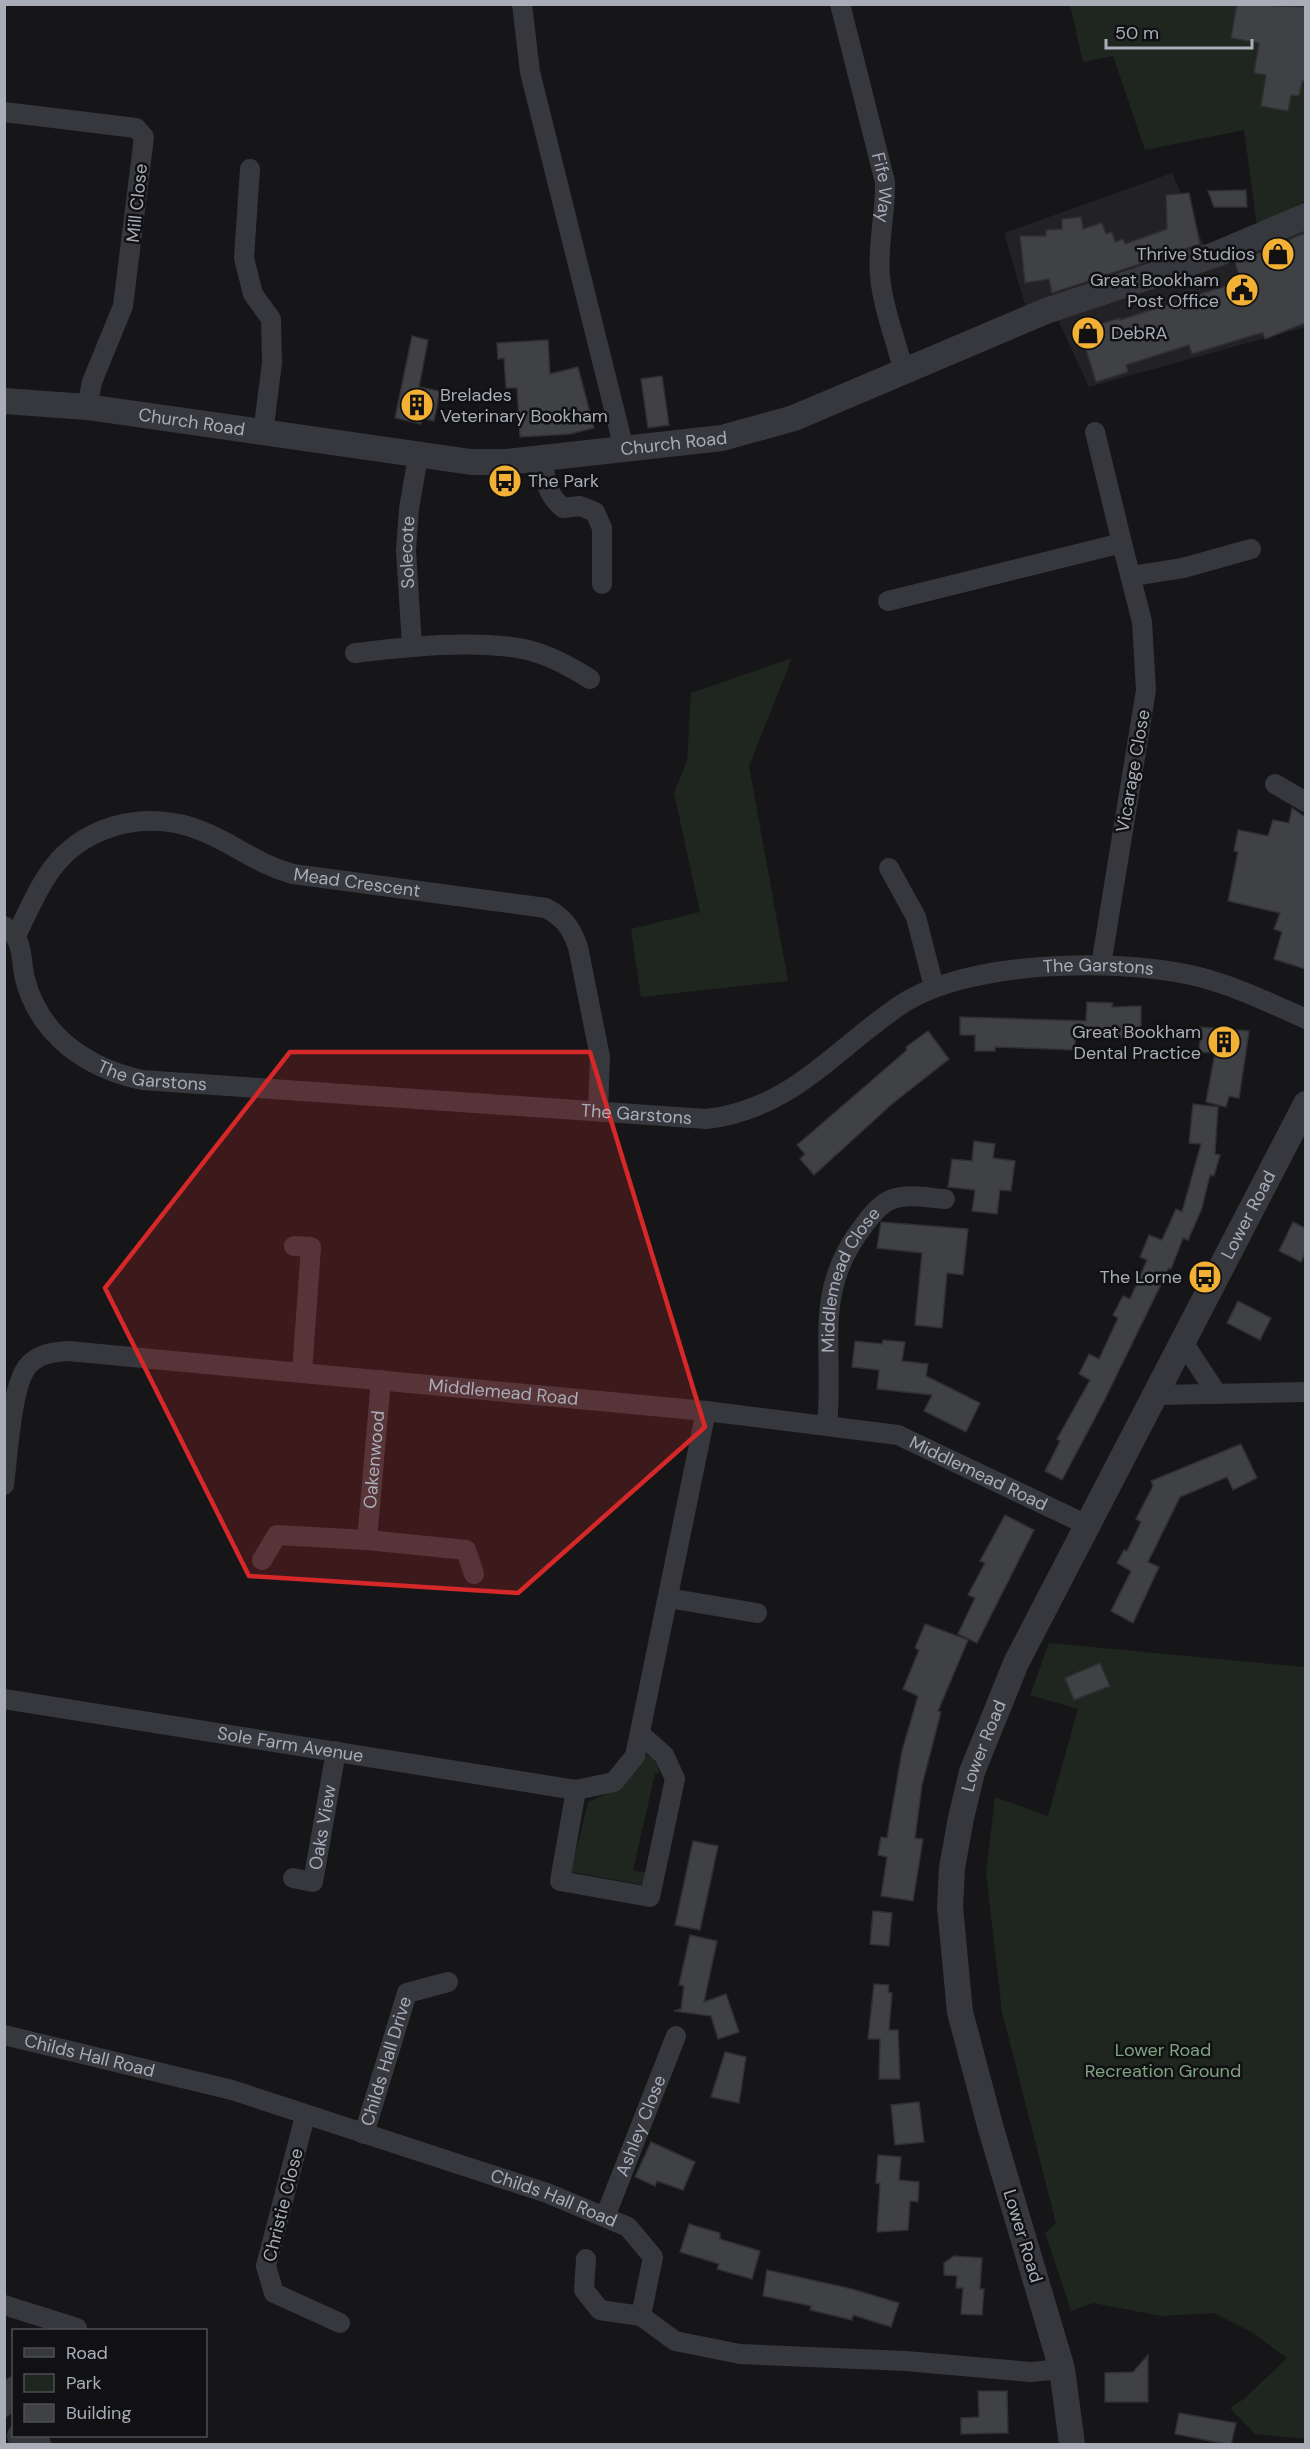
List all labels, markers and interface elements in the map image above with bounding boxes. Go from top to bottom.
scale bar [1106,12,1252,50]
text: 50 m [1115,21,1159,45]
street label: Fife Way [866,150,897,224]
street label: Mill Close [121,162,153,244]
shop icon: Thrive Studios [1260,236,1296,272]
place label: Thrive Studios [1136,242,1255,266]
place label: Great Bookham Post Office [1090,268,1219,313]
public building icon: Great Bookham Post Office [1224,272,1260,308]
shop icon: DebRA [1070,315,1106,351]
place label: DebRA [1111,321,1168,345]
place label: Brelades Veterinary Bookham [440,383,608,428]
building icon: Brelades Veterinary Bookham [399,387,435,423]
street label: Church Road [137,403,247,441]
street label: Church Road [619,425,728,461]
bus stop icon: The Park [487,463,523,499]
place label: The Park [528,469,599,493]
street label: Solecote [394,515,420,589]
street label: Vicarage Close [1110,708,1156,834]
street label: Mead Crescent [292,862,422,903]
street label: The Garstons [1042,953,1155,981]
place label: Great Bookham Dental Practice [1072,1020,1201,1065]
building icon: Great Bookham Dental Practice [1206,1024,1242,1060]
street label: The Garstons [94,1054,208,1096]
street label: The Garstons [580,1098,693,1130]
street label: Lower Road [1216,1167,1281,1263]
street label: Middlemead Close [816,1202,885,1353]
bus stop icon: The Lorne [1187,1259,1223,1295]
place label: The Lorne [1100,1265,1182,1289]
street label: Middlemead Road [428,1373,580,1411]
street label: Oakenwood [358,1409,390,1510]
street label: Middlemead Road [905,1430,1052,1517]
street label: Lower Road [956,1696,1012,1794]
street label: Sole Farm Avenue [216,1721,365,1768]
street label: Oaks View [303,1782,342,1872]
street label: Childs Hall Drive [355,1994,417,2129]
street label: Childs Hall Road [22,2028,157,2083]
park label: Lower Road Recreation Ground [1085,2038,1241,2083]
street label: Ashley Close [610,2072,671,2180]
street label: Christie Close [257,2146,309,2264]
street label: Childs Hall Road [487,2163,621,2233]
street label: Lower Road [997,2186,1049,2286]
legend [12,2329,207,2437]
text: Road [66,2341,108,2365]
text: Park [66,2371,102,2395]
text: Building [66,2401,131,2425]

